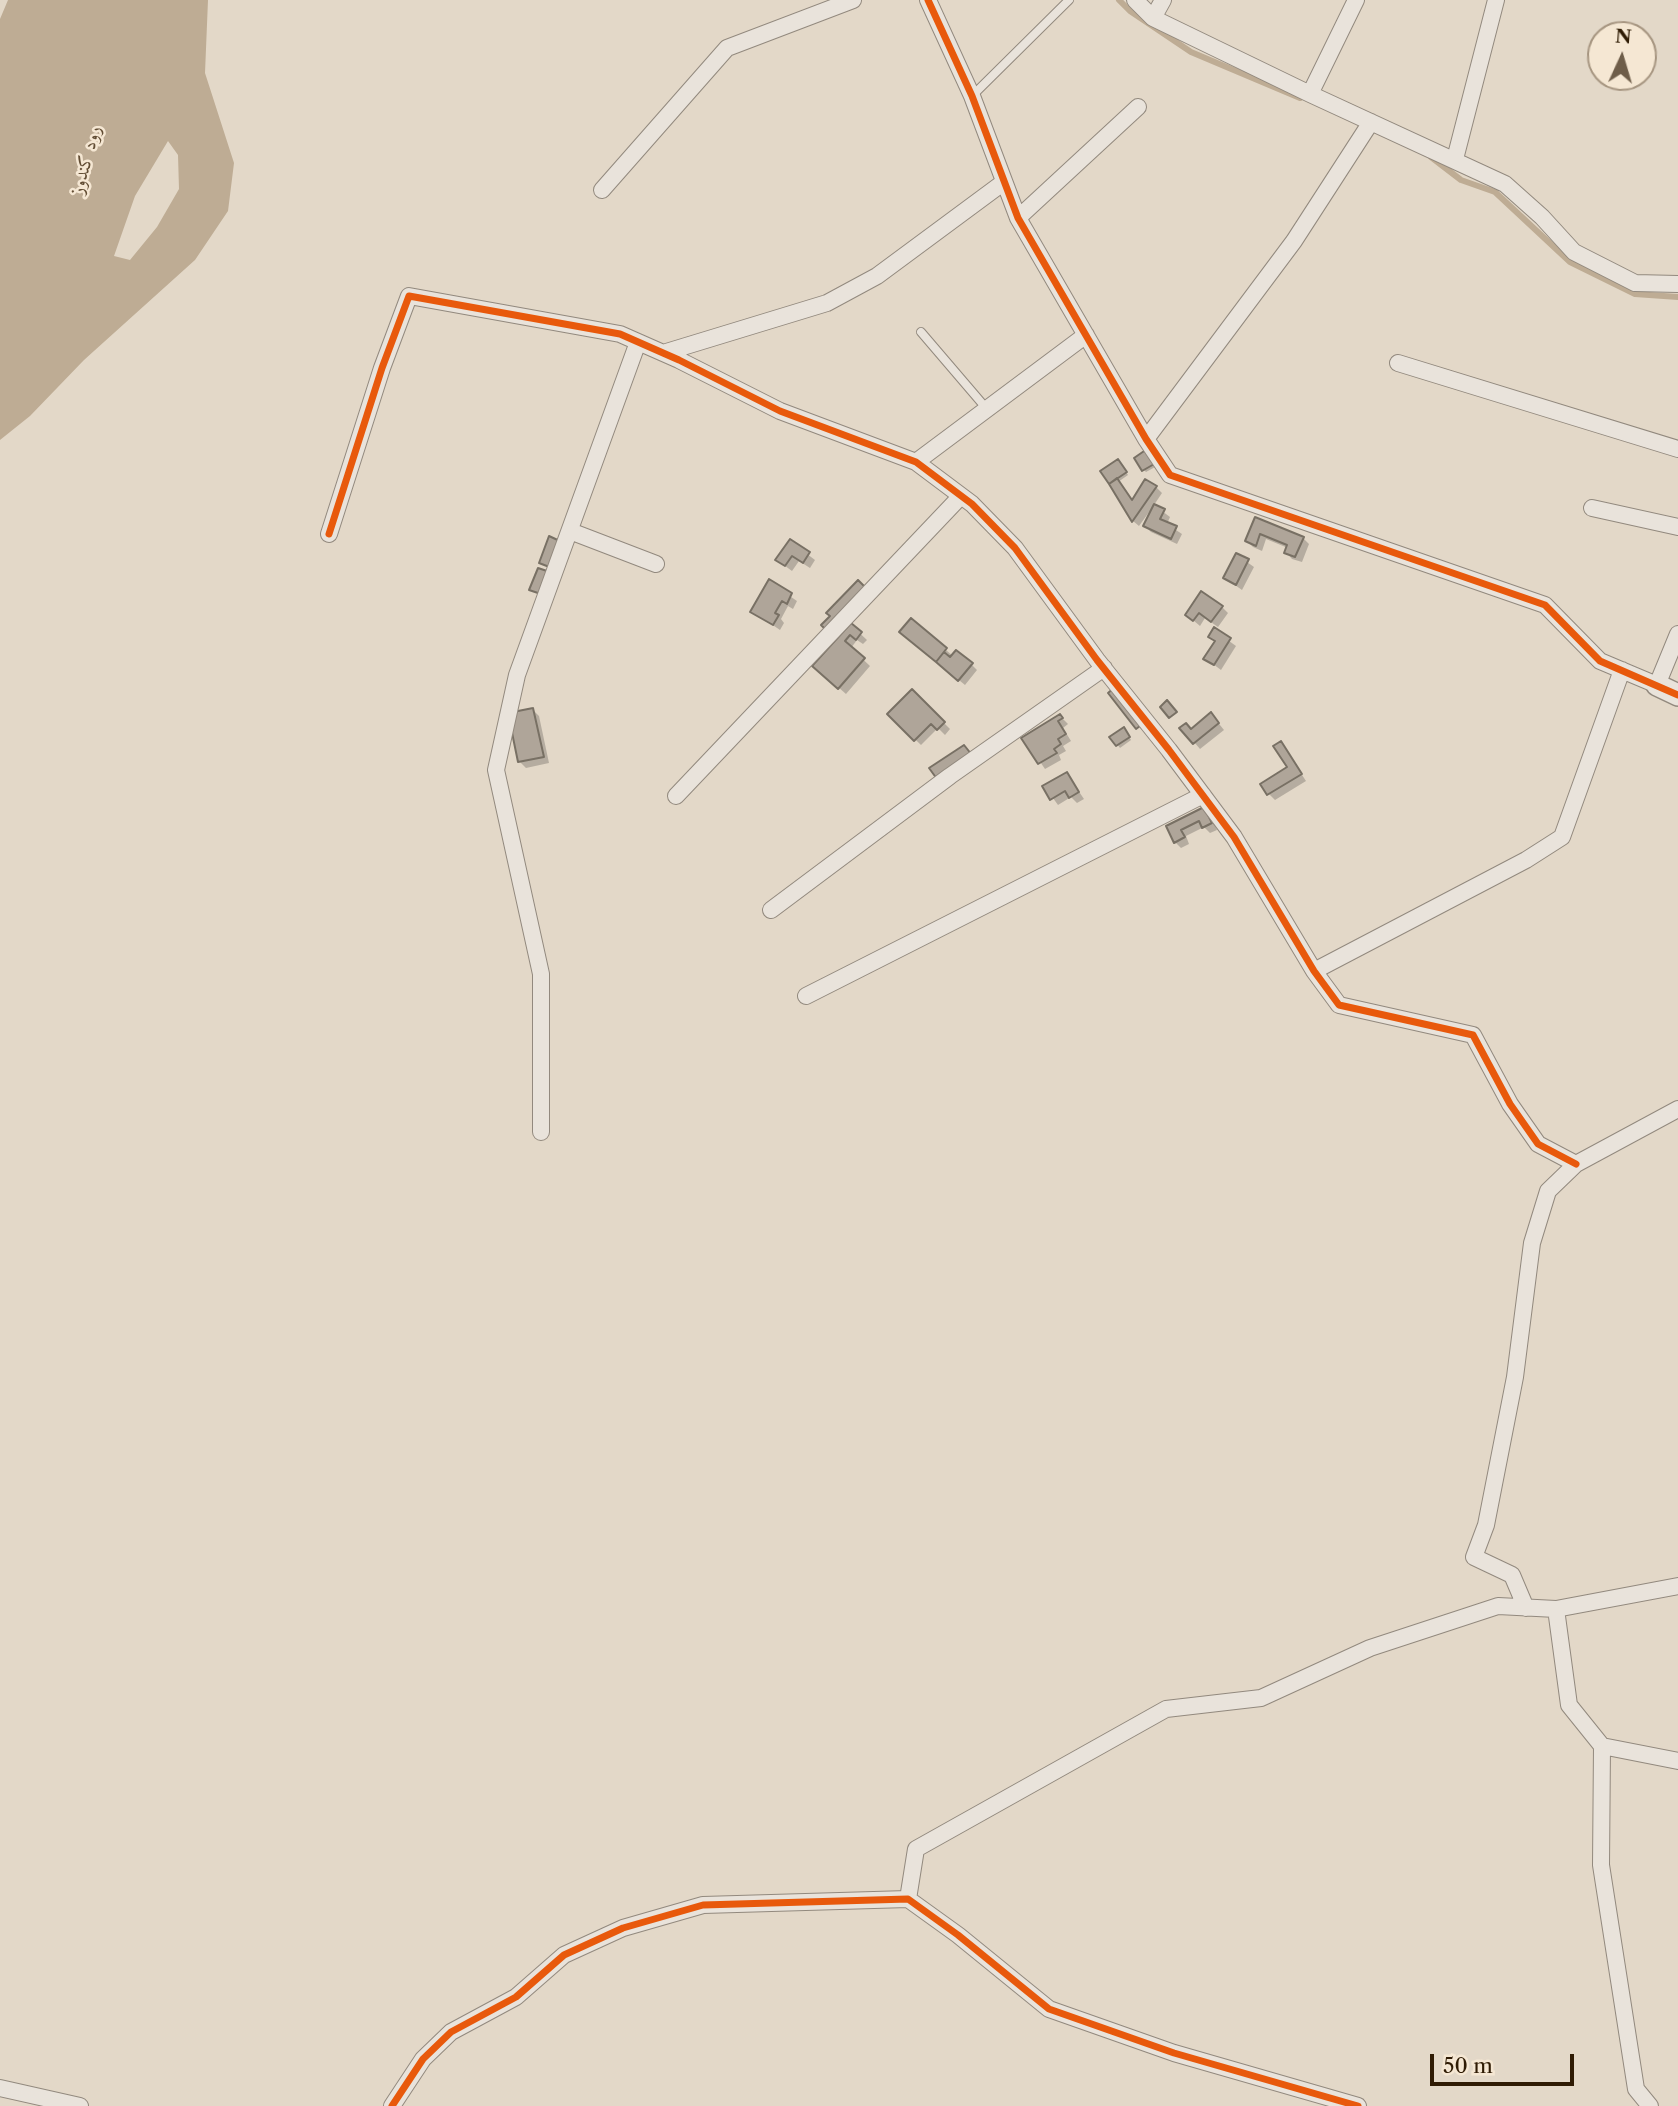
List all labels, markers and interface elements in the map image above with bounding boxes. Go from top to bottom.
north arrow [1587,21,1657,91]
text: N [1614,24,1632,49]
water label: رود کندوز [66,123,106,197]
scale bar [1433,2039,1576,2084]
text: 50 m [1443,2053,1493,2078]

